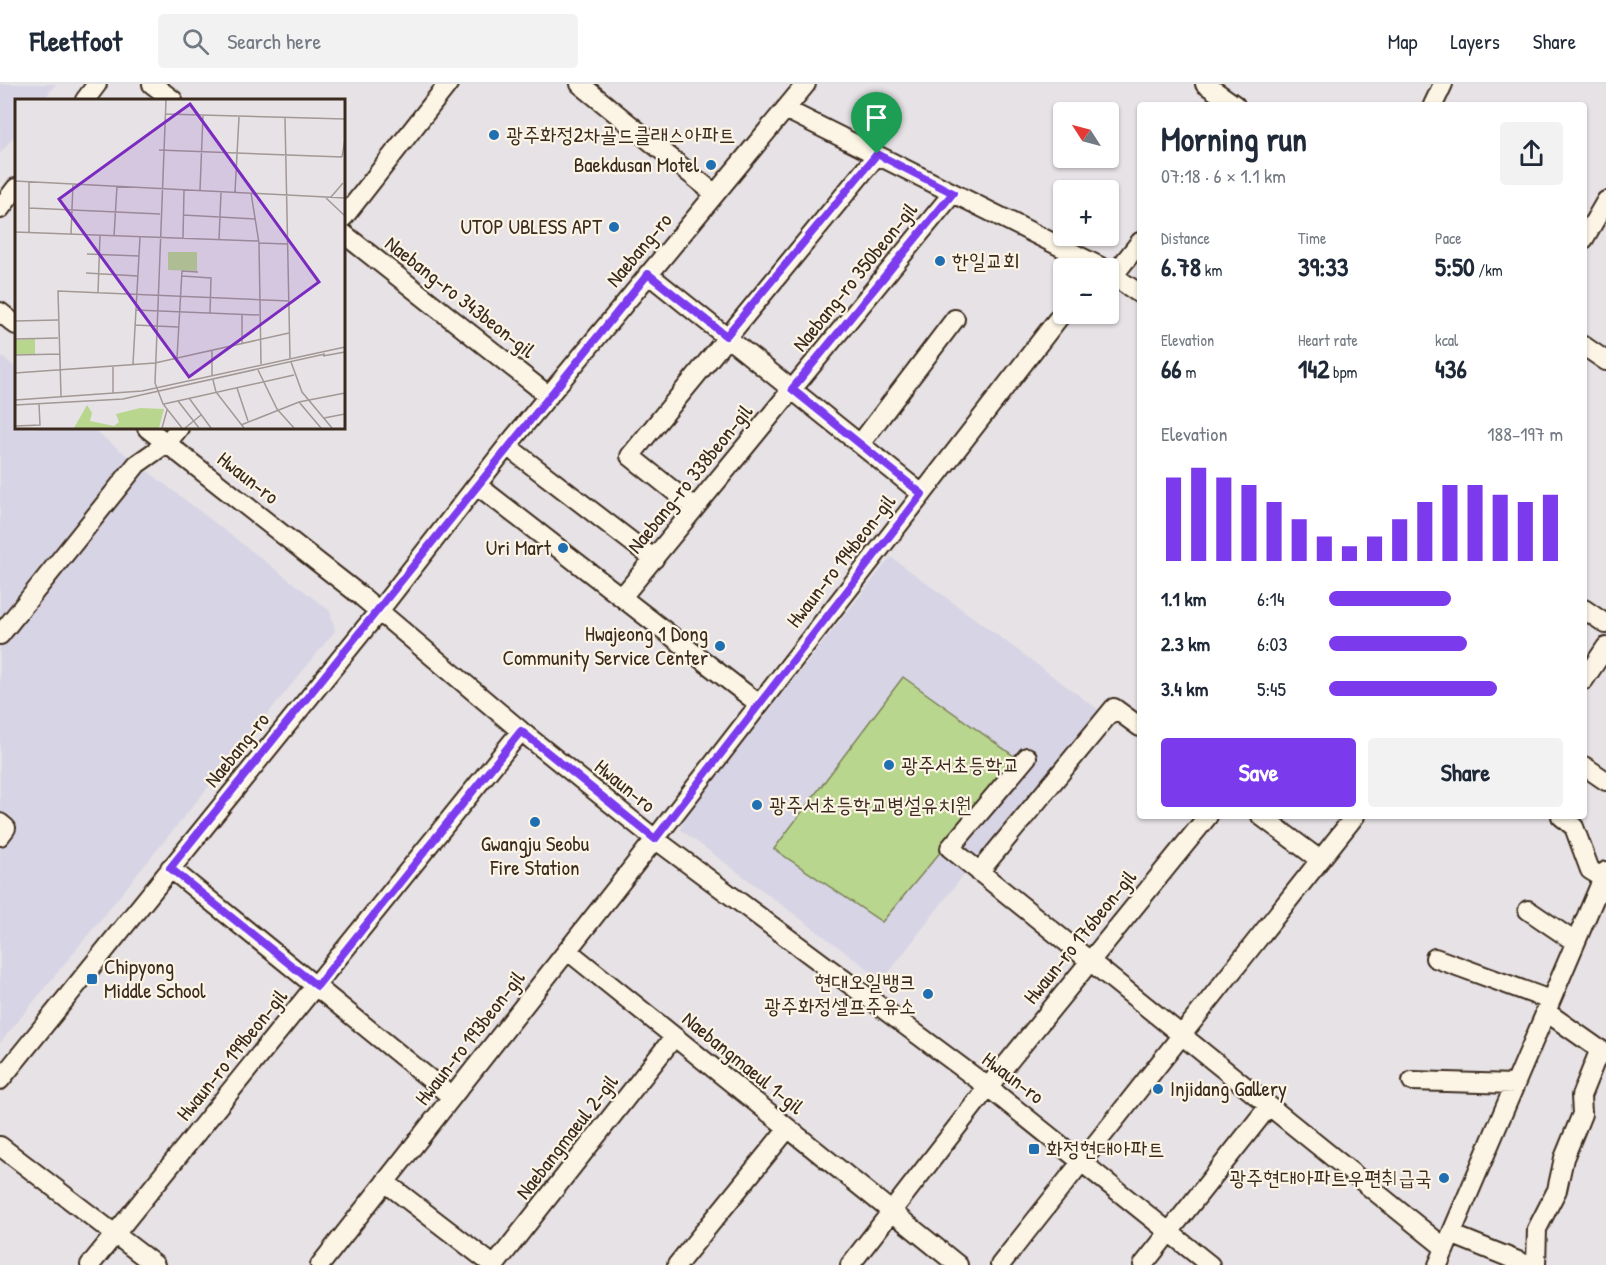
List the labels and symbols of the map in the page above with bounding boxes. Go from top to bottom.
pin [851,92,902,154]
inset map [15,99,345,429]
north arrow [1053,102,1119,168]
place label: 광주화정2차골드클래스아파트 [506,120,736,149]
marker: 광주화정2차골드클래스아파트 [487,128,501,142]
place label: Baekdusan Motel [574,150,699,179]
marker: Baekdusan Motel [704,158,718,172]
street label: Naebang-ro 350beon-gil [785,196,924,357]
street label: Naebang-ro [599,206,678,293]
place label: UTOP UBLESS APT [460,212,603,241]
marker: UTOP UBLESS APT [607,220,621,234]
street label: Naebang-ro 343beon-gil [379,229,542,365]
place label: 한일교회 [952,246,1020,275]
marker: 한일교회 [933,254,947,268]
street label: Naebang-ro 338beon-gil [620,398,759,559]
street label: Hwaun-ro [212,444,285,511]
street label: Hwaun-ro 194beon-gil [779,488,902,633]
place label: Uri Mart [486,533,552,562]
marker: Uri Mart [556,541,570,555]
place label: Hwajeong 1 Dong Community Service Center [502,619,708,672]
marker: Hwajeong 1 Dong Community Service Center [713,639,727,653]
street label: Naebang-ro [197,706,276,793]
place label: 광주서초등학교 [901,750,1019,779]
street label: Hwaun-ro [589,752,662,819]
marker: 광주서초등학교 [882,758,896,772]
place label: 광주서초등학교병설유치원 [769,790,972,819]
marker: 광주서초등학교병설유치원 [750,798,764,812]
marker: Gwangju Seobu Fire Station [528,815,542,829]
place label: Gwangju Seobu Fire Station [481,829,590,882]
street label: Hwaun-ro 176beon-gil [1016,863,1143,1010]
place label: Chipyong Middle School [104,952,206,1005]
street label: Hwaun-ro 193beon-gil [408,964,532,1111]
place label: 현대오일뱅크 광주화정셀프주유소 [764,967,916,1020]
marker: Chipyong Middle School [85,972,99,986]
street label: Hwaun-ro 199beon-gil [169,982,294,1127]
marker: 현대오일뱅크 광주화정셀프주유소 [921,987,935,1001]
street label: Naebangmaeul 1-gil [676,1004,811,1121]
street label: Hwaun-ro [976,1045,1050,1110]
street label: Naebangmaeul 2-gil [509,1068,625,1205]
place label: Injidang Gallery [1170,1074,1287,1103]
marker: Injidang Gallery [1151,1082,1165,1096]
place label: 화정현대아파트 [1046,1134,1164,1163]
marker: 화정현대아파트 [1027,1142,1041,1156]
place label: 광주현대아파트우편취급국 [1229,1163,1432,1192]
marker: 광주현대아파트우편취급국 [1437,1171,1451,1185]

